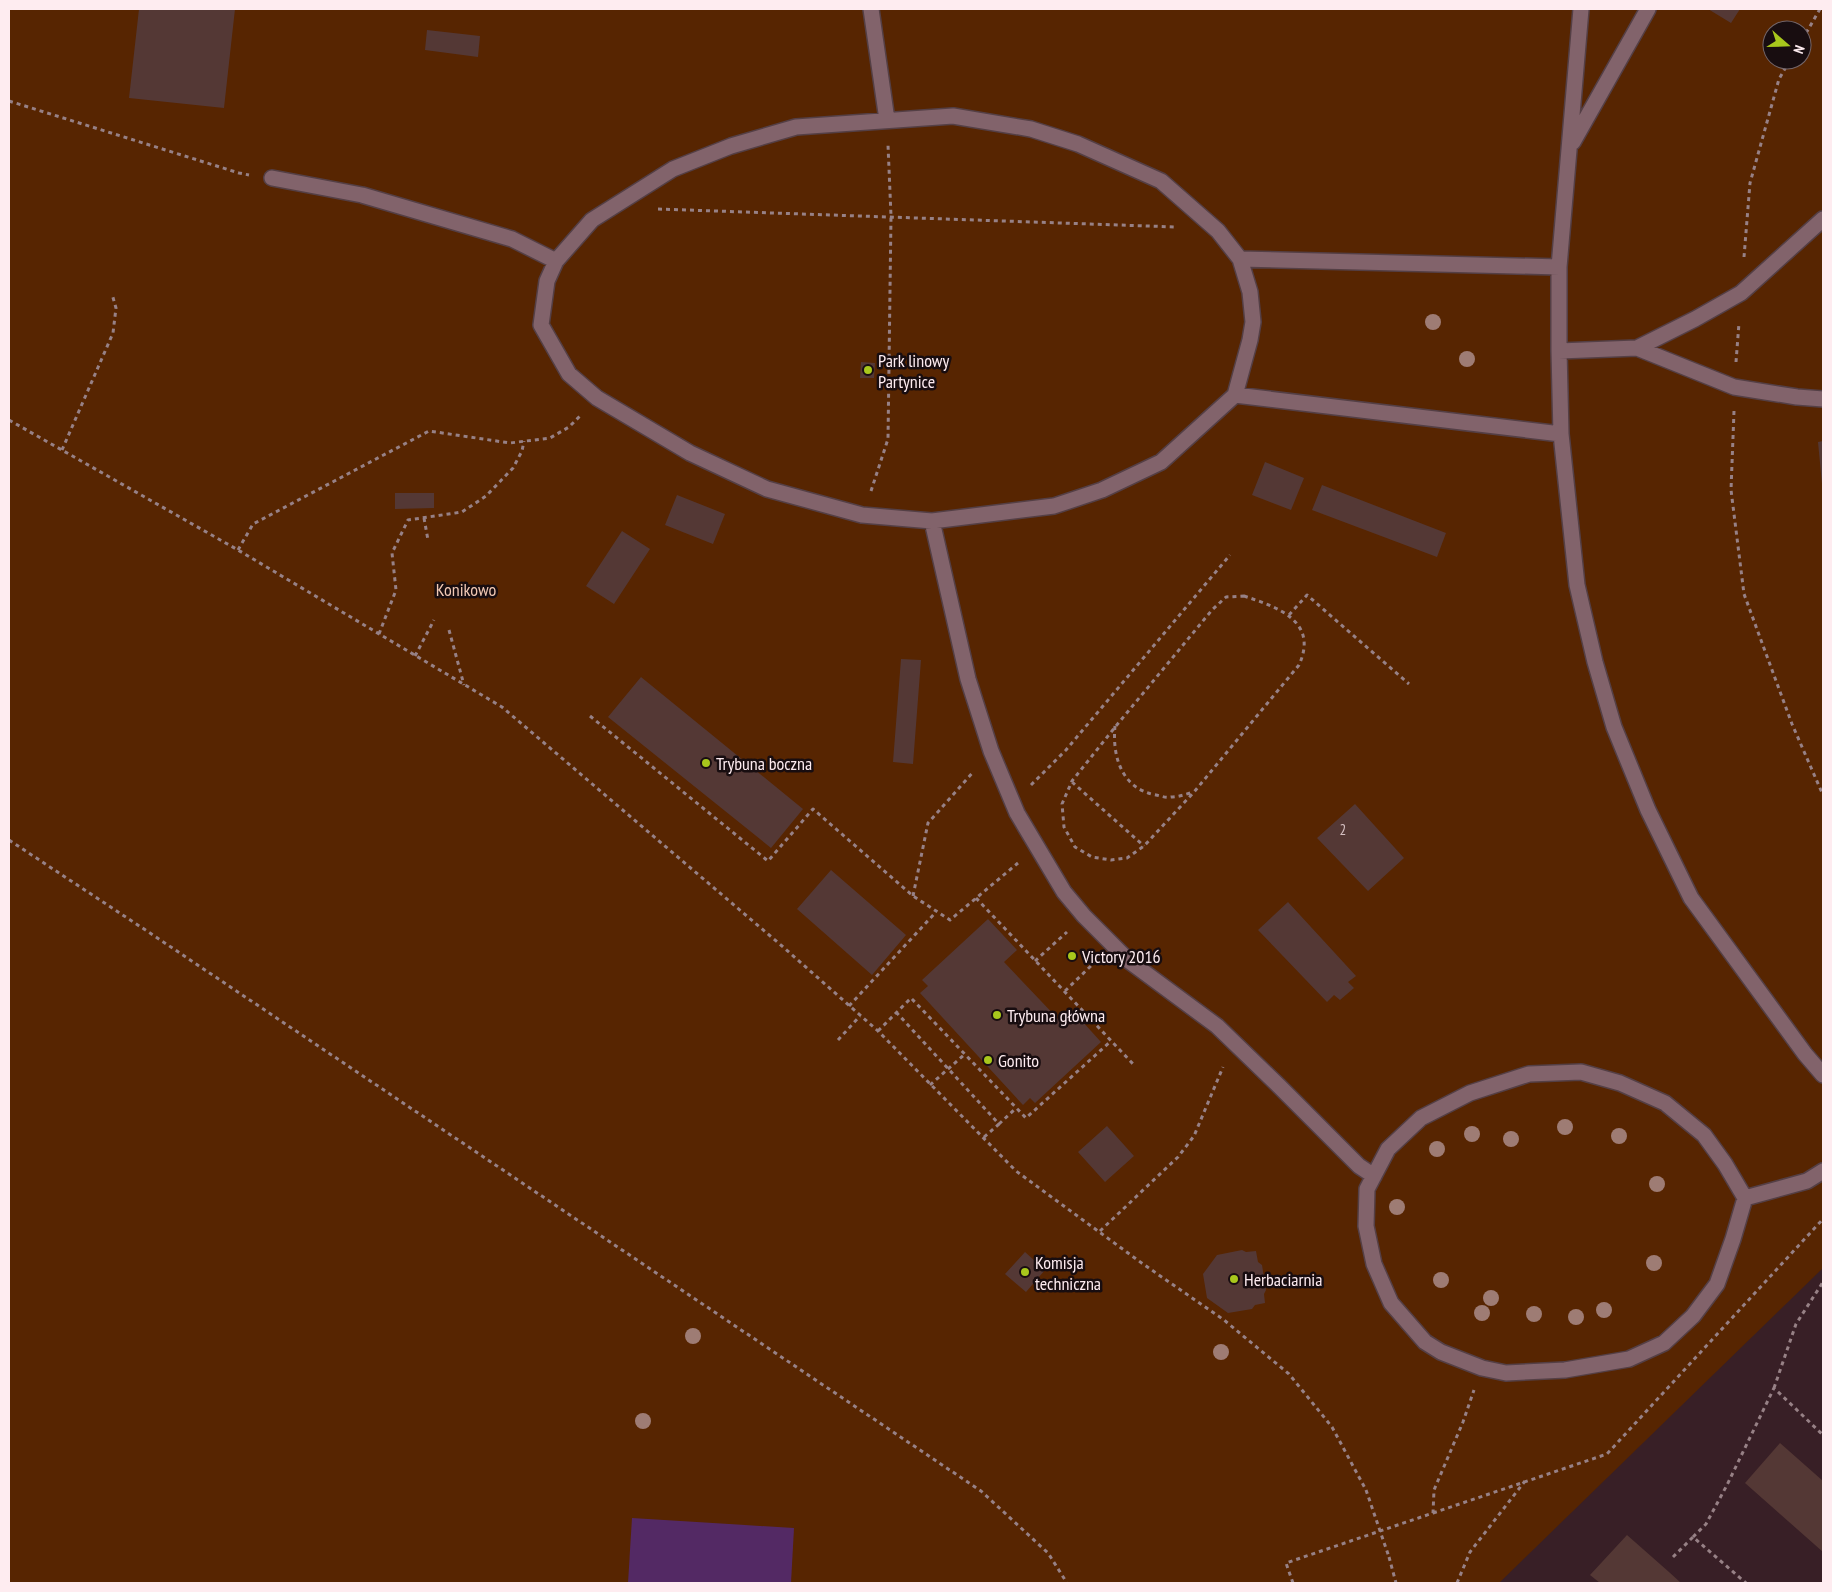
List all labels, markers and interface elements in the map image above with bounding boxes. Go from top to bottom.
north arrow [1762,20,1812,70]
text: N [1789,43,1809,56]
place label: Park linowy Partynice [878,349,950,393]
marker: Park linowy Partynice [862,364,874,376]
park label: Konikowo [436,578,496,601]
place label: Trybuna boczna [716,752,812,775]
marker: Trybuna boczna [700,757,712,769]
house number: 2 [1340,820,1346,839]
place label: Victory 2016 [1081,945,1161,968]
marker: Victory 2016 [1066,950,1078,962]
place label: Trybuna główna [1007,1004,1105,1027]
marker: Trybuna główna [991,1009,1003,1021]
place label: Gonito [998,1049,1039,1072]
marker: Gonito [982,1054,994,1066]
place label: Komisja techniczna [1035,1251,1101,1295]
marker: Komisja techniczna [1019,1266,1031,1278]
place label: Herbaciarnia [1244,1268,1322,1291]
marker: Herbaciarnia [1228,1273,1240,1285]

